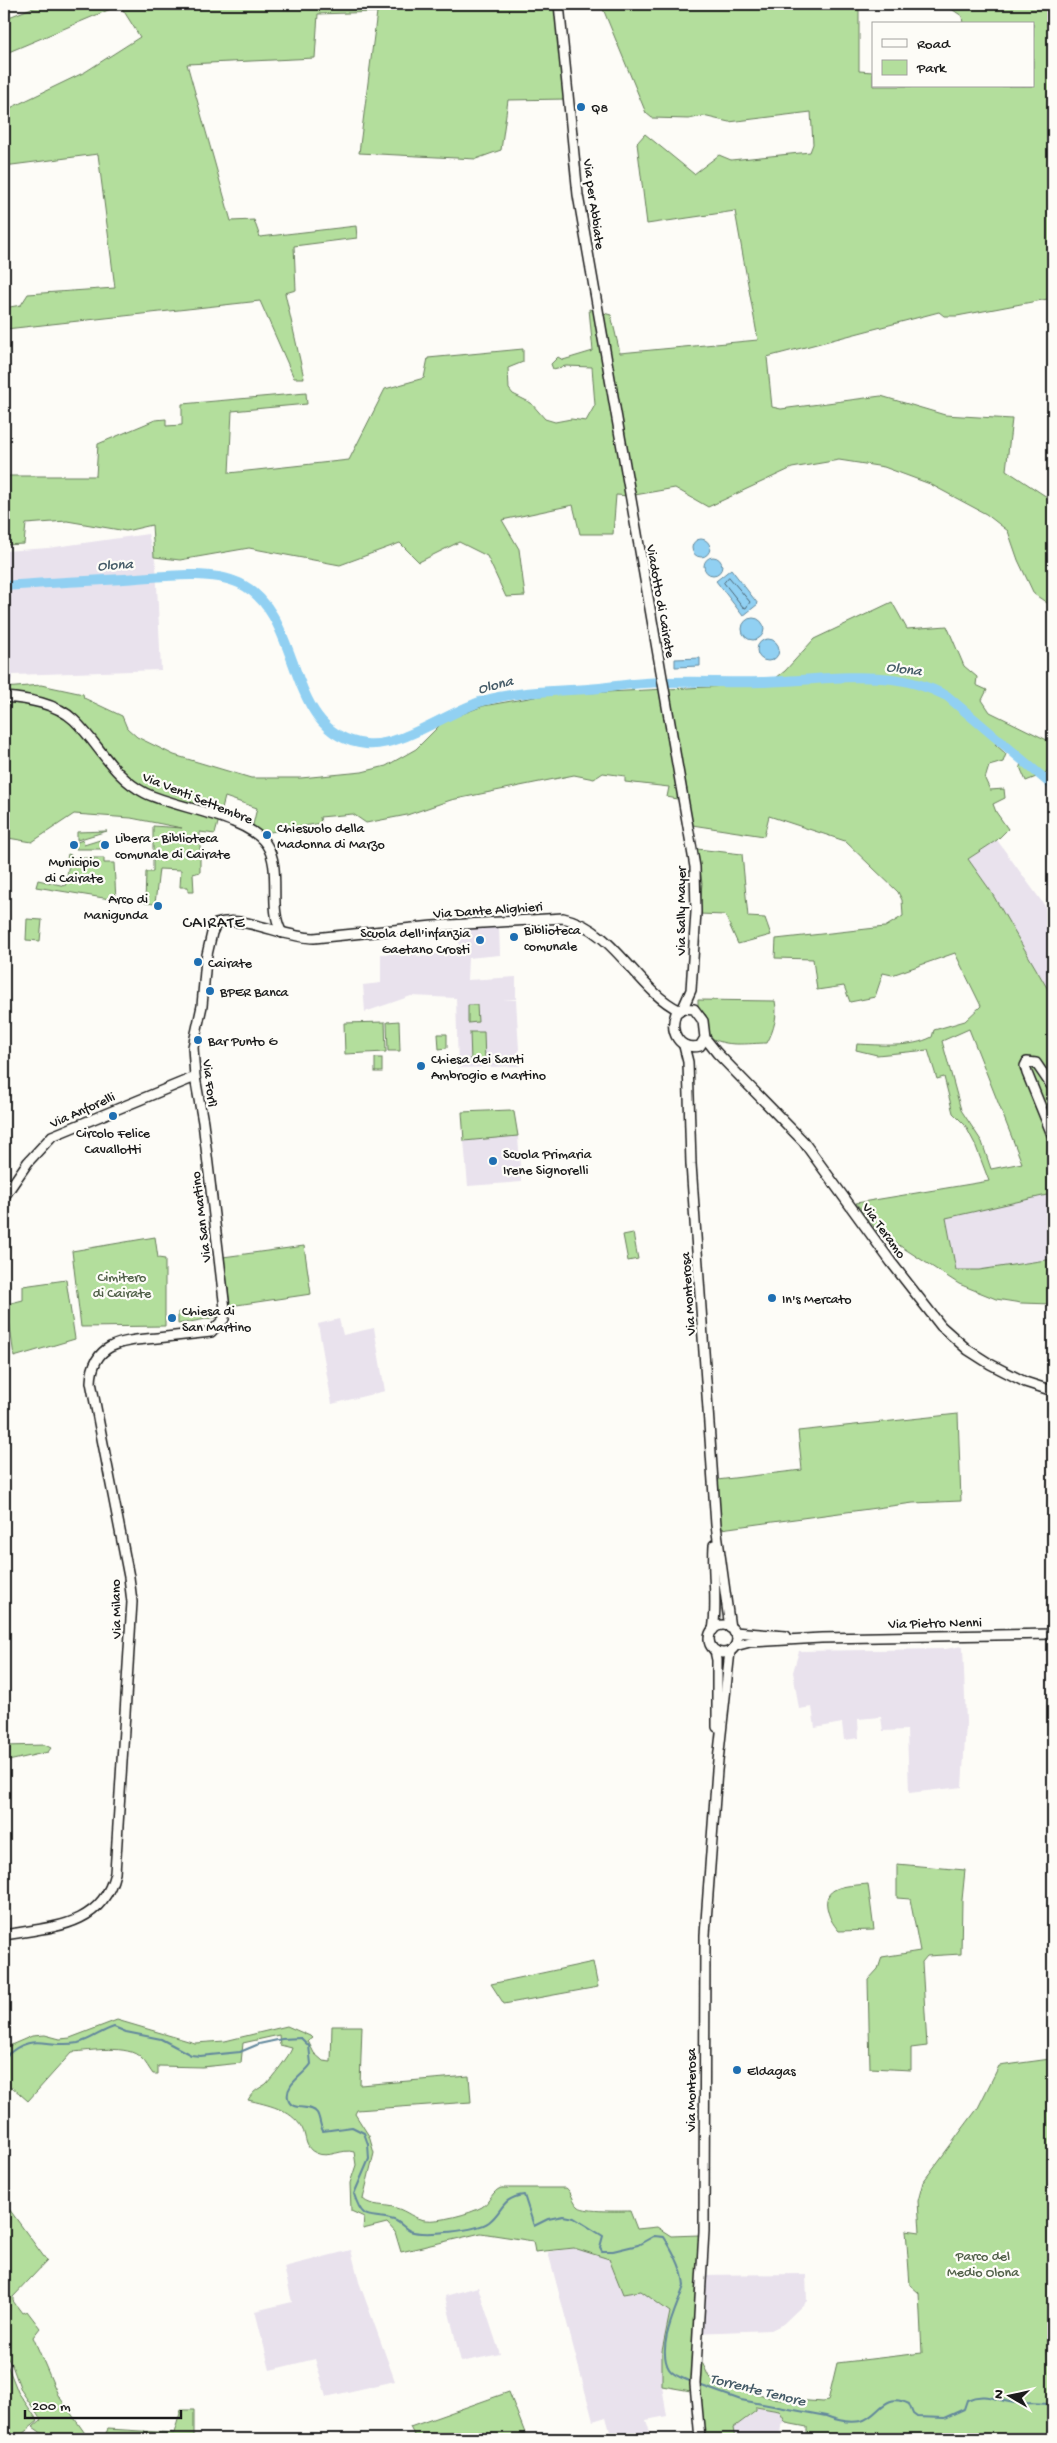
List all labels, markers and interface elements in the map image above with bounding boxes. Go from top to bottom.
legend [872,22,1034,88]
text: Road [917,36,951,54]
text: Park [916,60,947,78]
marker: Q8 [575,101,587,113]
place label: Q8 [591,101,608,118]
street label: Via per Abbiate [578,157,607,251]
street label: Viadotto di Cairate [641,542,678,660]
water label: Olona [97,556,135,576]
water label: Olona [885,659,924,682]
water label: Olona [476,673,517,699]
street label: Via Venti Settembre [138,769,255,830]
place label: Chiesuolo della Madonna di Marzo [277,821,385,854]
marker: Chiesuolo della Madonna di Marzo [261,829,273,841]
place label: Libera - Biblioteca comunale di Cairate [115,831,231,864]
marker: Municipio di Cairate [68,839,80,851]
marker: Libera - Biblioteca comunale di Cairate [99,839,111,851]
place label: Municipio di Cairate [45,855,104,888]
street label: Via Sally Mayer [674,865,691,957]
place label: Arco di Manigunda [84,892,149,925]
street label: Via Dante Alighieri [432,899,544,924]
marker: Arco di Manigunda [152,900,164,912]
district label: CAIRATE [183,915,245,934]
place label: Biblioteca comunale [523,923,582,956]
place label: Scuola dell'infanzia Gaetano Crosti [360,926,471,959]
marker: Biblioteca comunale [508,931,520,943]
marker: Scuola dell'infanzia Gaetano Crosti [474,934,486,946]
marker: Cairate [192,956,204,968]
place label: Cairate [208,956,253,973]
marker: BPER Banca [204,985,216,997]
place label: BPER Banca [219,985,290,1002]
marker: Bar Punto G [192,1034,204,1046]
place label: Bar Punto G [207,1034,278,1051]
place label: Chiesa dei Santi Ambrogio e Martino [431,1052,546,1085]
street label: Via Forlì [197,1058,220,1108]
marker: Chiesa dei Santi Ambrogio e Martino [415,1060,427,1072]
street label: Via Anforelli [47,1089,118,1134]
marker: Circolo Felice Cavallotti [107,1110,119,1122]
place label: Circolo Felice Cavallotti [76,1126,151,1159]
place label: Scuola Primaria Irene Signorelli [503,1147,593,1180]
marker: Scuola Primaria Irene Signorelli [487,1155,499,1167]
street label: Via San Martino [188,1170,217,1264]
street label: Via Teramo [857,1200,909,1263]
street label: Via Monterosa [678,1250,701,1337]
park label: Cimitero di Cairate [93,1270,152,1303]
marker: In's Mercato [766,1292,778,1304]
place label: In's Mercato [782,1292,851,1309]
place label: Chiesa di San Martino [182,1304,251,1337]
marker: Chiesa di San Martino [166,1312,178,1324]
street label: Via Milano [108,1579,127,1640]
street label: Via Pietro Nenni [887,1615,982,1634]
street label: Via Monterosa [684,2047,701,2133]
marker: Eldagas [731,2064,743,2076]
place label: Eldagas [747,2064,797,2081]
park label: Parco del Medio Olona [947,2249,1020,2282]
water label: Torrente Tenore [708,2370,808,2412]
north arrow [984,2370,1034,2420]
scale bar [25,2388,181,2420]
text: N [991,2389,1009,2400]
text: 200 m [32,2398,71,2416]

